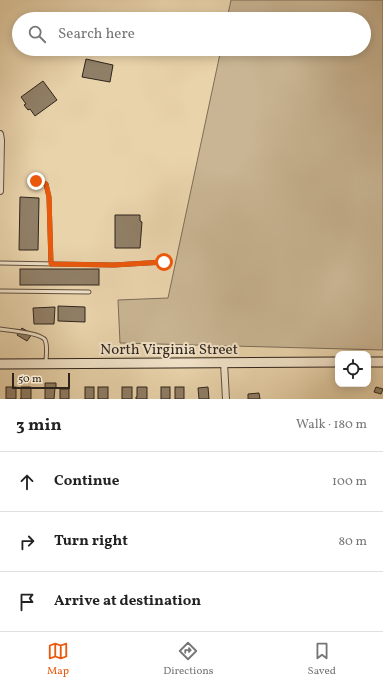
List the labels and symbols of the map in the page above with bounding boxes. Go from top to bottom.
route end [27,172,45,190]
route start [155,253,173,271]
street label: North Virginia Street [100,340,238,361]
scale bar [12,371,70,390]

